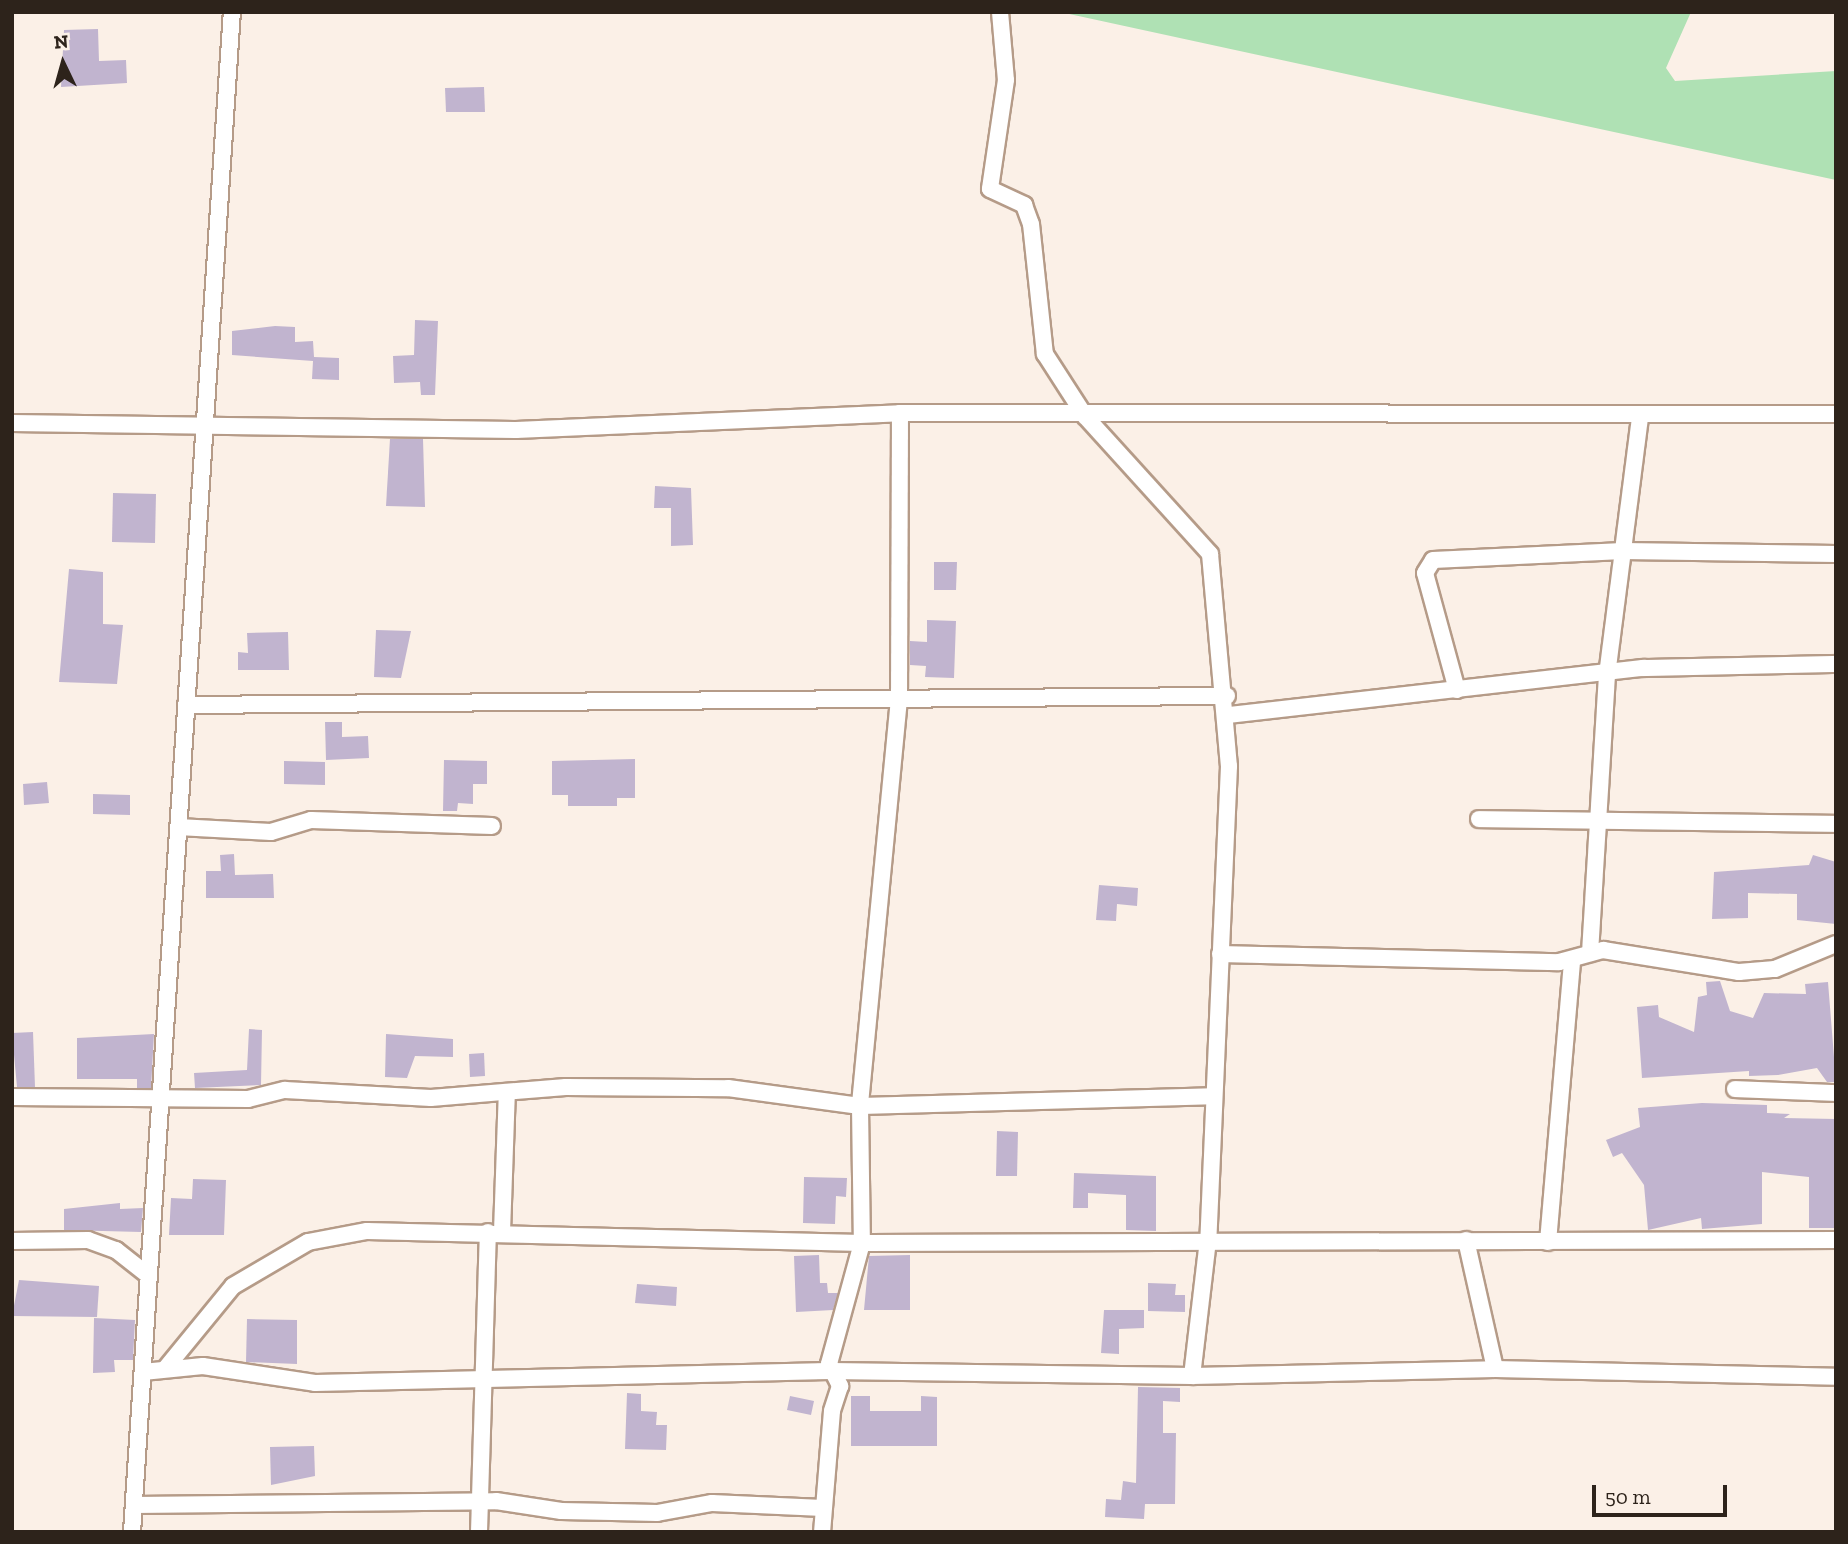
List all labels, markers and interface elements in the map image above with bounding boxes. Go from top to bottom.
north arrow [28,28,98,98]
text: N [53,29,69,54]
scale bar [1596,1470,1731,1514]
text: 50 m [1605,1484,1651,1509]

